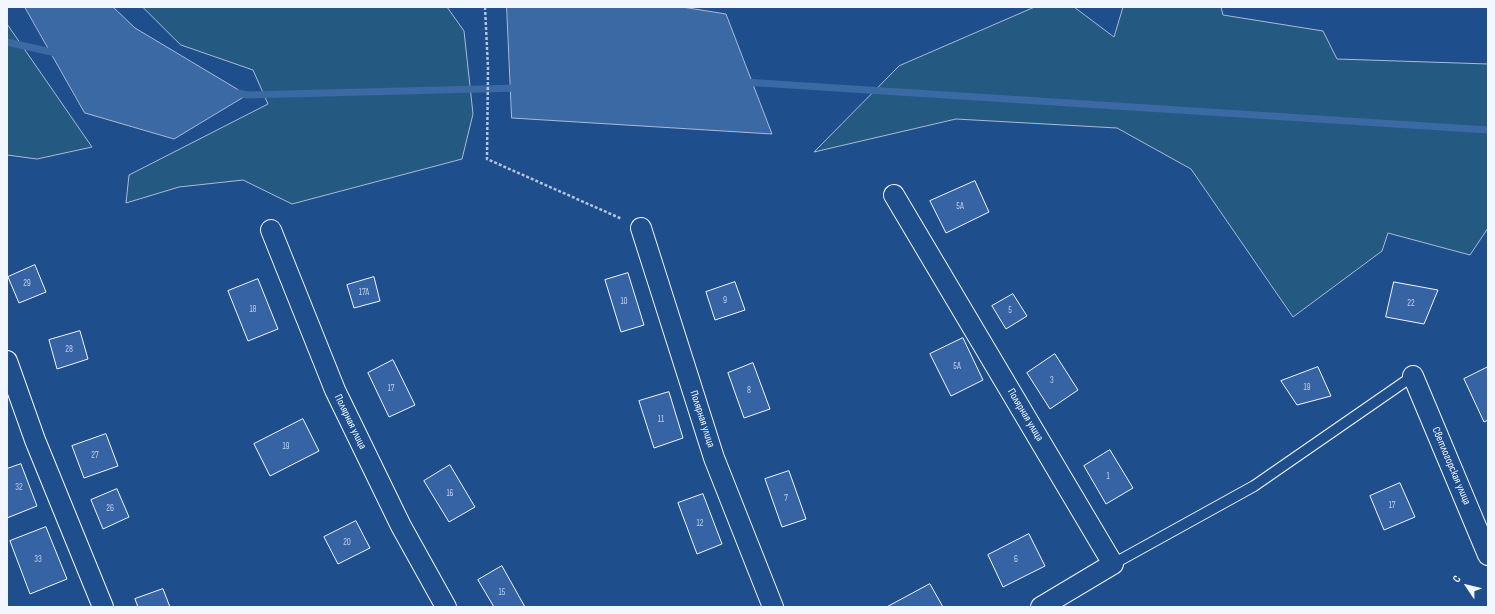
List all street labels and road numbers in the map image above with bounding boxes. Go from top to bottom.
street label: Полярная улица [1004,386,1046,444]
street label: Полярная улица [687,389,717,449]
street label: Полярная улица [331,392,369,452]
street label: Светлогорская улица [1429,425,1473,507]

